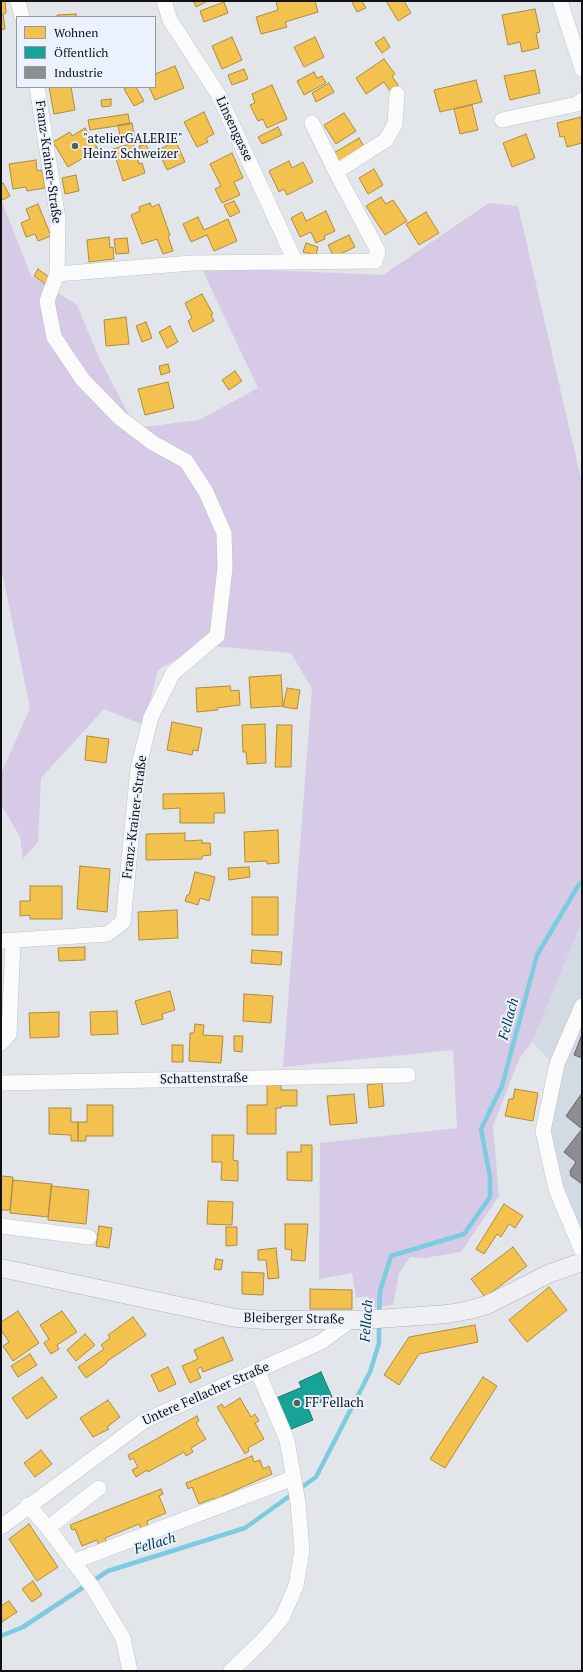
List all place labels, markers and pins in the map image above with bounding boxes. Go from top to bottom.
place label: "atelierGALERIE" Heinz Schweizer [83,131,183,162]
marker: "atelierGALERIE" Heinz Schweizer [70,141,80,151]
place label: FF Fellach [305,1395,364,1411]
marker: FF Fellach [292,1398,302,1408]

